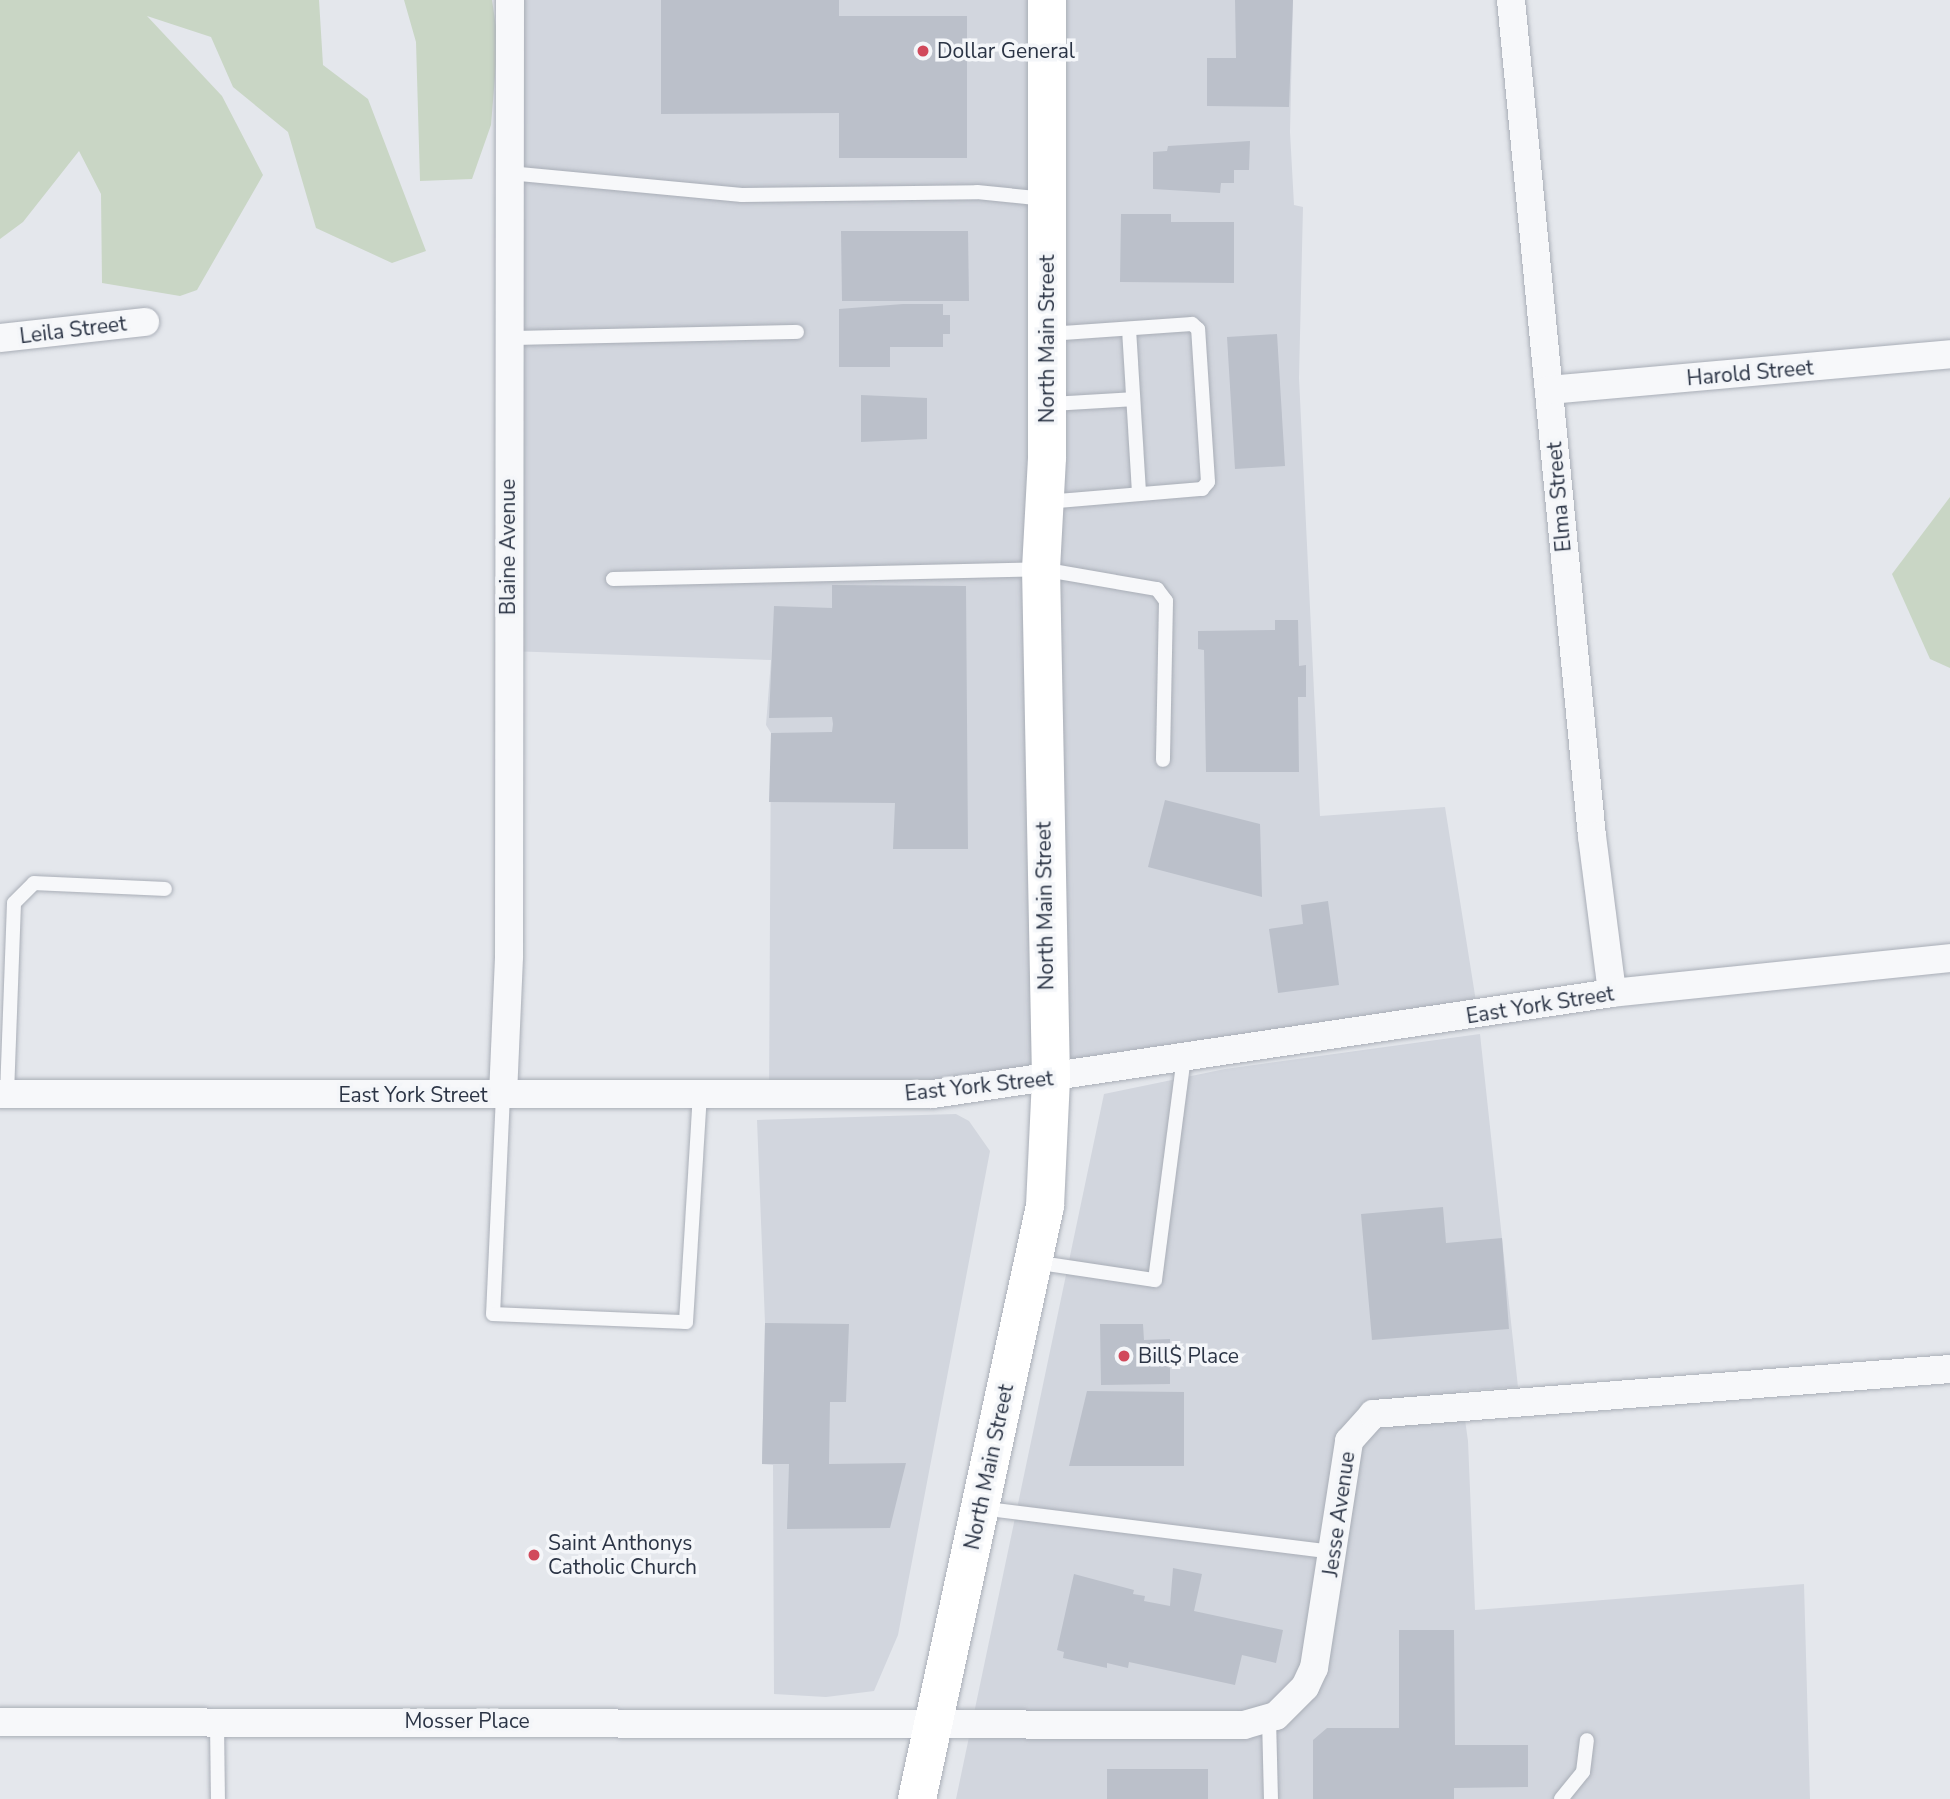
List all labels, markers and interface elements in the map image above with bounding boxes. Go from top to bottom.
place label: Dollar General [937,38,1075,64]
marker: Dollar General [915,43,931,59]
street label: North Main Street [1034,255,1060,423]
street label: Leila Street [18,311,128,349]
street label: Harold Street [1686,355,1814,391]
street label: Elma Street [1542,441,1576,553]
street label: Blaine Avenue [495,479,521,615]
street label: North Main Street [1031,822,1059,990]
street label: East York Street [1464,981,1616,1029]
street label: East York Street [903,1066,1055,1106]
street label: East York Street [338,1082,488,1108]
place label: Bill$ Place [1138,1343,1239,1369]
marker: Bill$ Place [1116,1348,1132,1364]
street label: North Main Street [959,1382,1019,1552]
street label: Jesse Avenue [1318,1450,1360,1578]
place label: Saint Anthonys Catholic Church [548,1530,697,1580]
marker: Saint Anthonys Catholic Church [526,1547,542,1563]
street label: Mosser Place [404,1708,530,1734]

